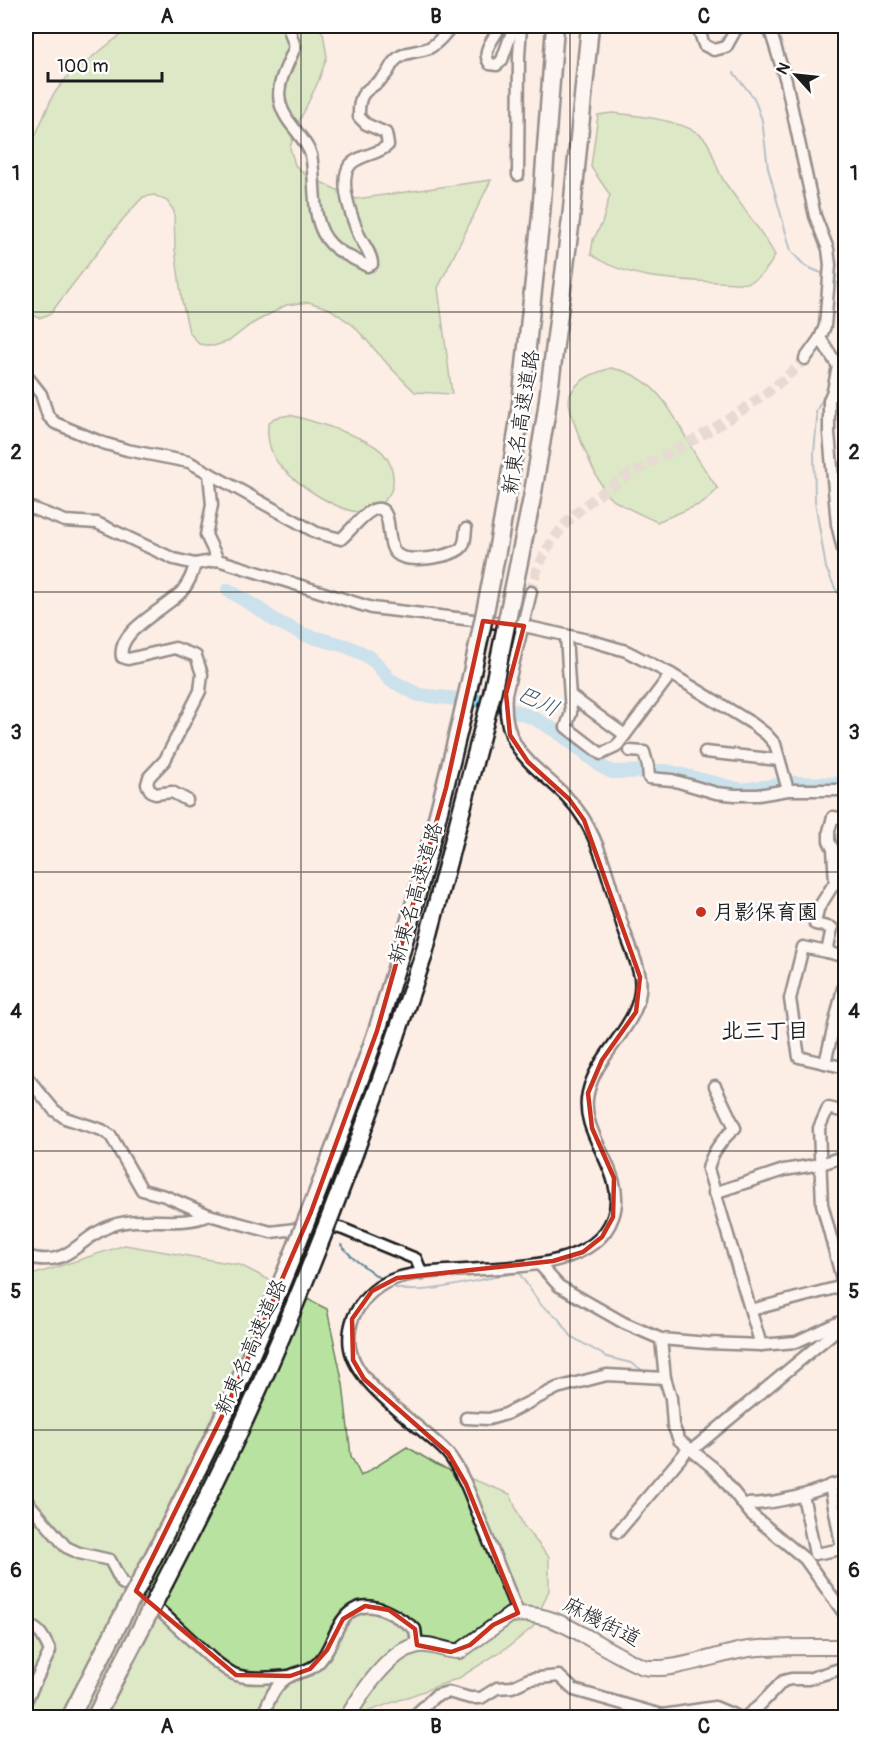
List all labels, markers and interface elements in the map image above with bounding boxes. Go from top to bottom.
text: A [161,4,174,29]
text: B [430,4,442,29]
text: C [698,4,710,29]
scale bar [48,45,162,83]
north arrow [766,45,826,105]
text: 100 m [57,55,109,78]
text: N [772,59,795,78]
text: 1 [12,161,20,186]
text: 1 [850,161,858,186]
street label: 新東名高速道路 [496,347,546,497]
text: 2 [10,440,22,465]
text: 2 [848,440,860,465]
water label: 巴川 [512,679,564,723]
text: 3 [10,720,22,745]
text: 3 [848,720,860,745]
street label: 新東名高速道路 [383,819,449,967]
place label: 月影保育園 [713,899,818,926]
marker: 月影保育園 [694,905,708,919]
text: 4 [10,999,22,1024]
text: 4 [848,999,860,1024]
district label: 北三丁目 [721,1017,809,1045]
street label: 新東名高速道路 [209,1274,293,1420]
text: 5 [11,1279,22,1304]
text: 5 [849,1279,860,1304]
text: 6 [10,1558,22,1583]
text: 6 [848,1558,860,1583]
street label: 麻機街道 [558,1591,646,1653]
text: A [161,1714,174,1739]
text: B [430,1714,442,1739]
text: C [698,1714,710,1739]

